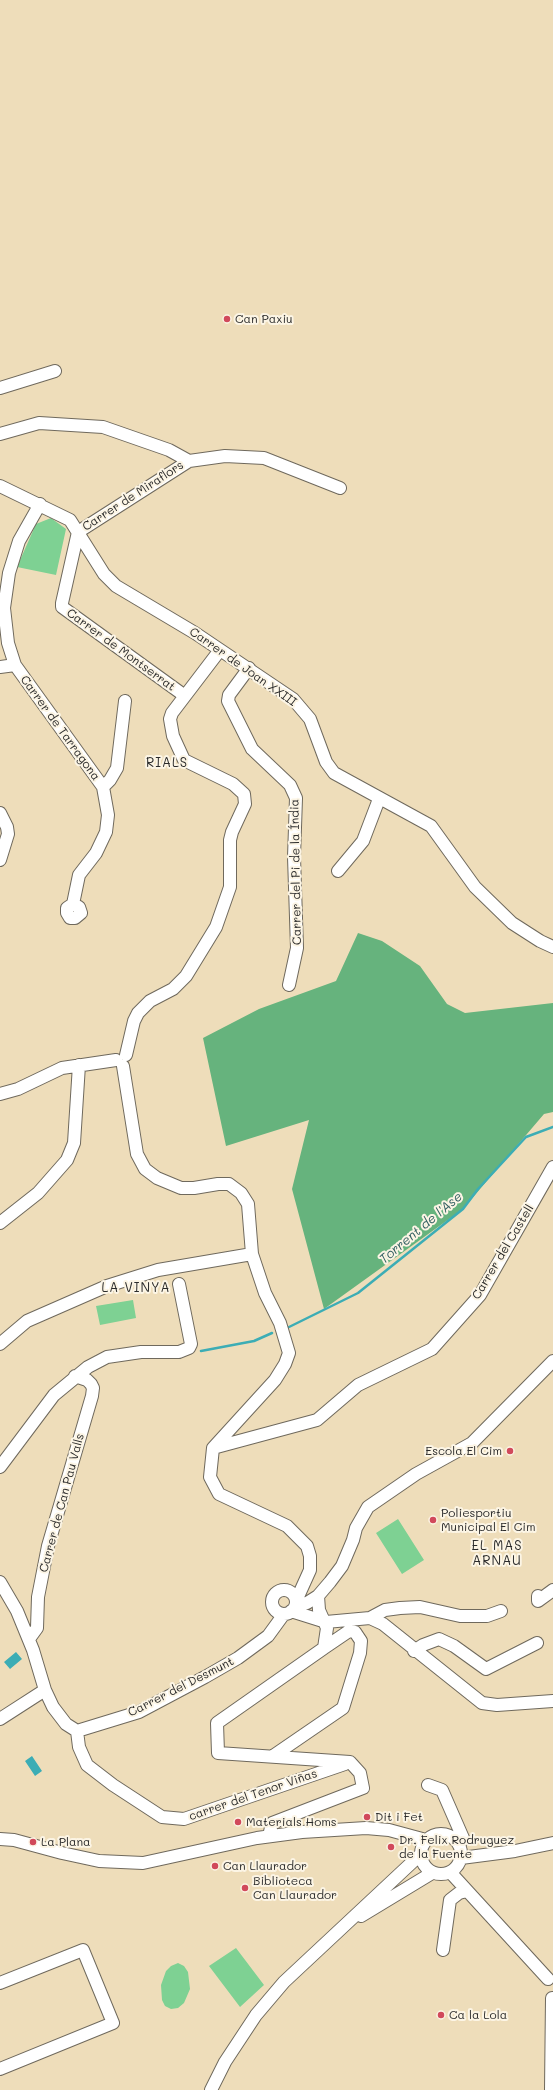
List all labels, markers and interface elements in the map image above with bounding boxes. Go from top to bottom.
place label: Can Paxiu [235,312,293,326]
marker: Can Paxiu [222,314,232,324]
street label: Carrer de Miraflors [80,458,186,534]
street label: Carrer de Montserrat [64,606,178,694]
street label: Carrer de Joan XXIII [187,624,299,710]
street label: Carrer de Tarragona [17,673,103,783]
district label: RIALS [146,755,188,771]
street label: Carrer del Pi de la Índia [288,799,304,945]
water label: Torrent de l'Ase [377,1189,465,1267]
street label: Carrer del Castell [469,1202,537,1302]
district label: LA VINYA [101,1280,171,1296]
street label: Carrer de Can Pau Valls [37,1432,87,1574]
place label: Escola El Cim [425,1444,502,1458]
marker: Escola El Cim [505,1446,515,1456]
place label: Poliesportiu Municipal El Cim [441,1506,535,1534]
marker: Poliesportiu Municipal El Cim [428,1515,438,1525]
district label: EL MAS ARNAU [471,1538,523,1569]
street label: Carrer del Desmunt [126,1654,236,1720]
street label: carrer del Tenor Viñas [187,1766,319,1824]
place label: Dit i Fet [375,1810,423,1824]
marker: Dit i Fet [362,1812,372,1822]
place label: Materials Homs [246,1815,337,1829]
marker: Materials Homs [233,1817,243,1827]
place label: Dr. Felix Rodruguez de la Fuente [399,1833,514,1861]
place label: La Plana [41,1835,91,1849]
marker: La Plana [28,1837,38,1847]
marker: Dr. Felix Rodruguez de la Fuente [386,1842,396,1852]
place label: Can Llaurador [223,1859,307,1873]
marker: Can Llaurador [210,1861,220,1871]
place label: Biblioteca Can Llaurador [253,1874,337,1902]
marker: Biblioteca Can Llaurador [240,1883,250,1893]
place label: Ca la Lola [449,2008,507,2022]
marker: Ca la Lola [436,2010,446,2020]

